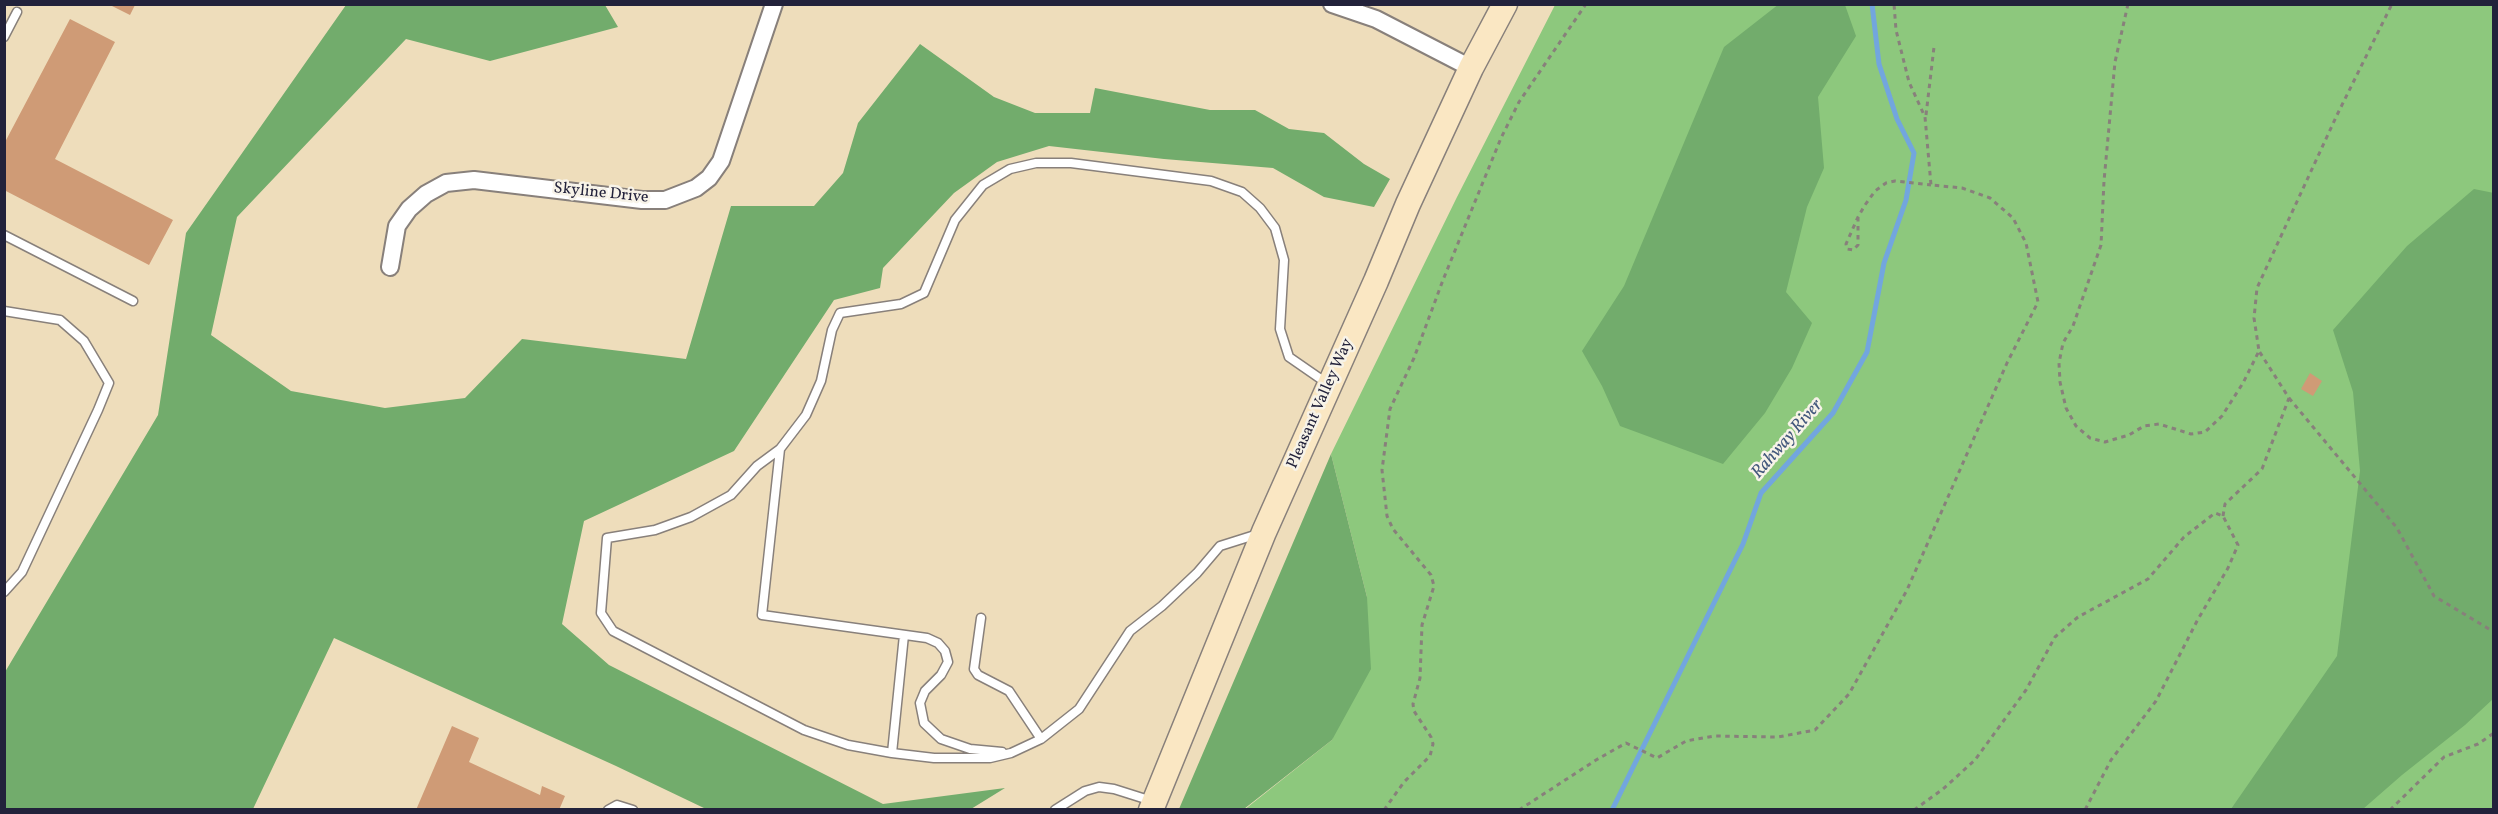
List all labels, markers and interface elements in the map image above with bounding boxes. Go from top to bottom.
street label: Skyline Drive [553,179,649,209]
street label: Pleasant Valley Way [1284,336,1358,472]
water label: Rahway River [1748,396,1828,484]

